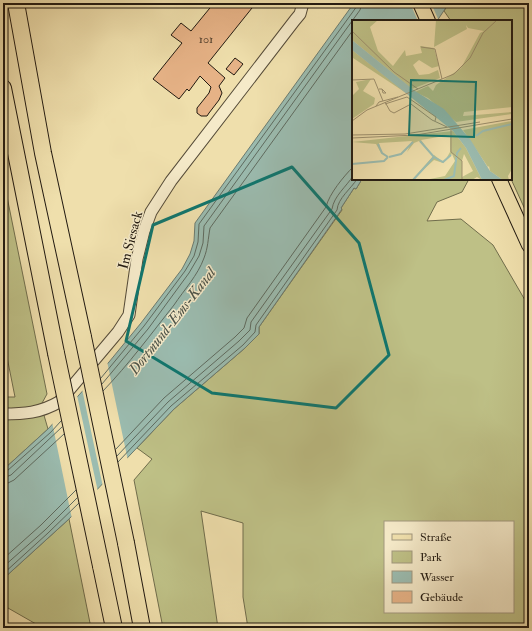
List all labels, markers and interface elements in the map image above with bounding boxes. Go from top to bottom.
inset map [352,20,512,180]
house number: 101 [199,32,213,47]
street label: Im Siesack [115,209,146,271]
water label: Dortmund-Ems-Kanal [124,263,221,379]
legend [384,521,514,613]
text: Straße [420,530,451,545]
text: Park [420,550,442,565]
text: Wasser [419,570,454,585]
text: Gebäude [420,590,463,605]

